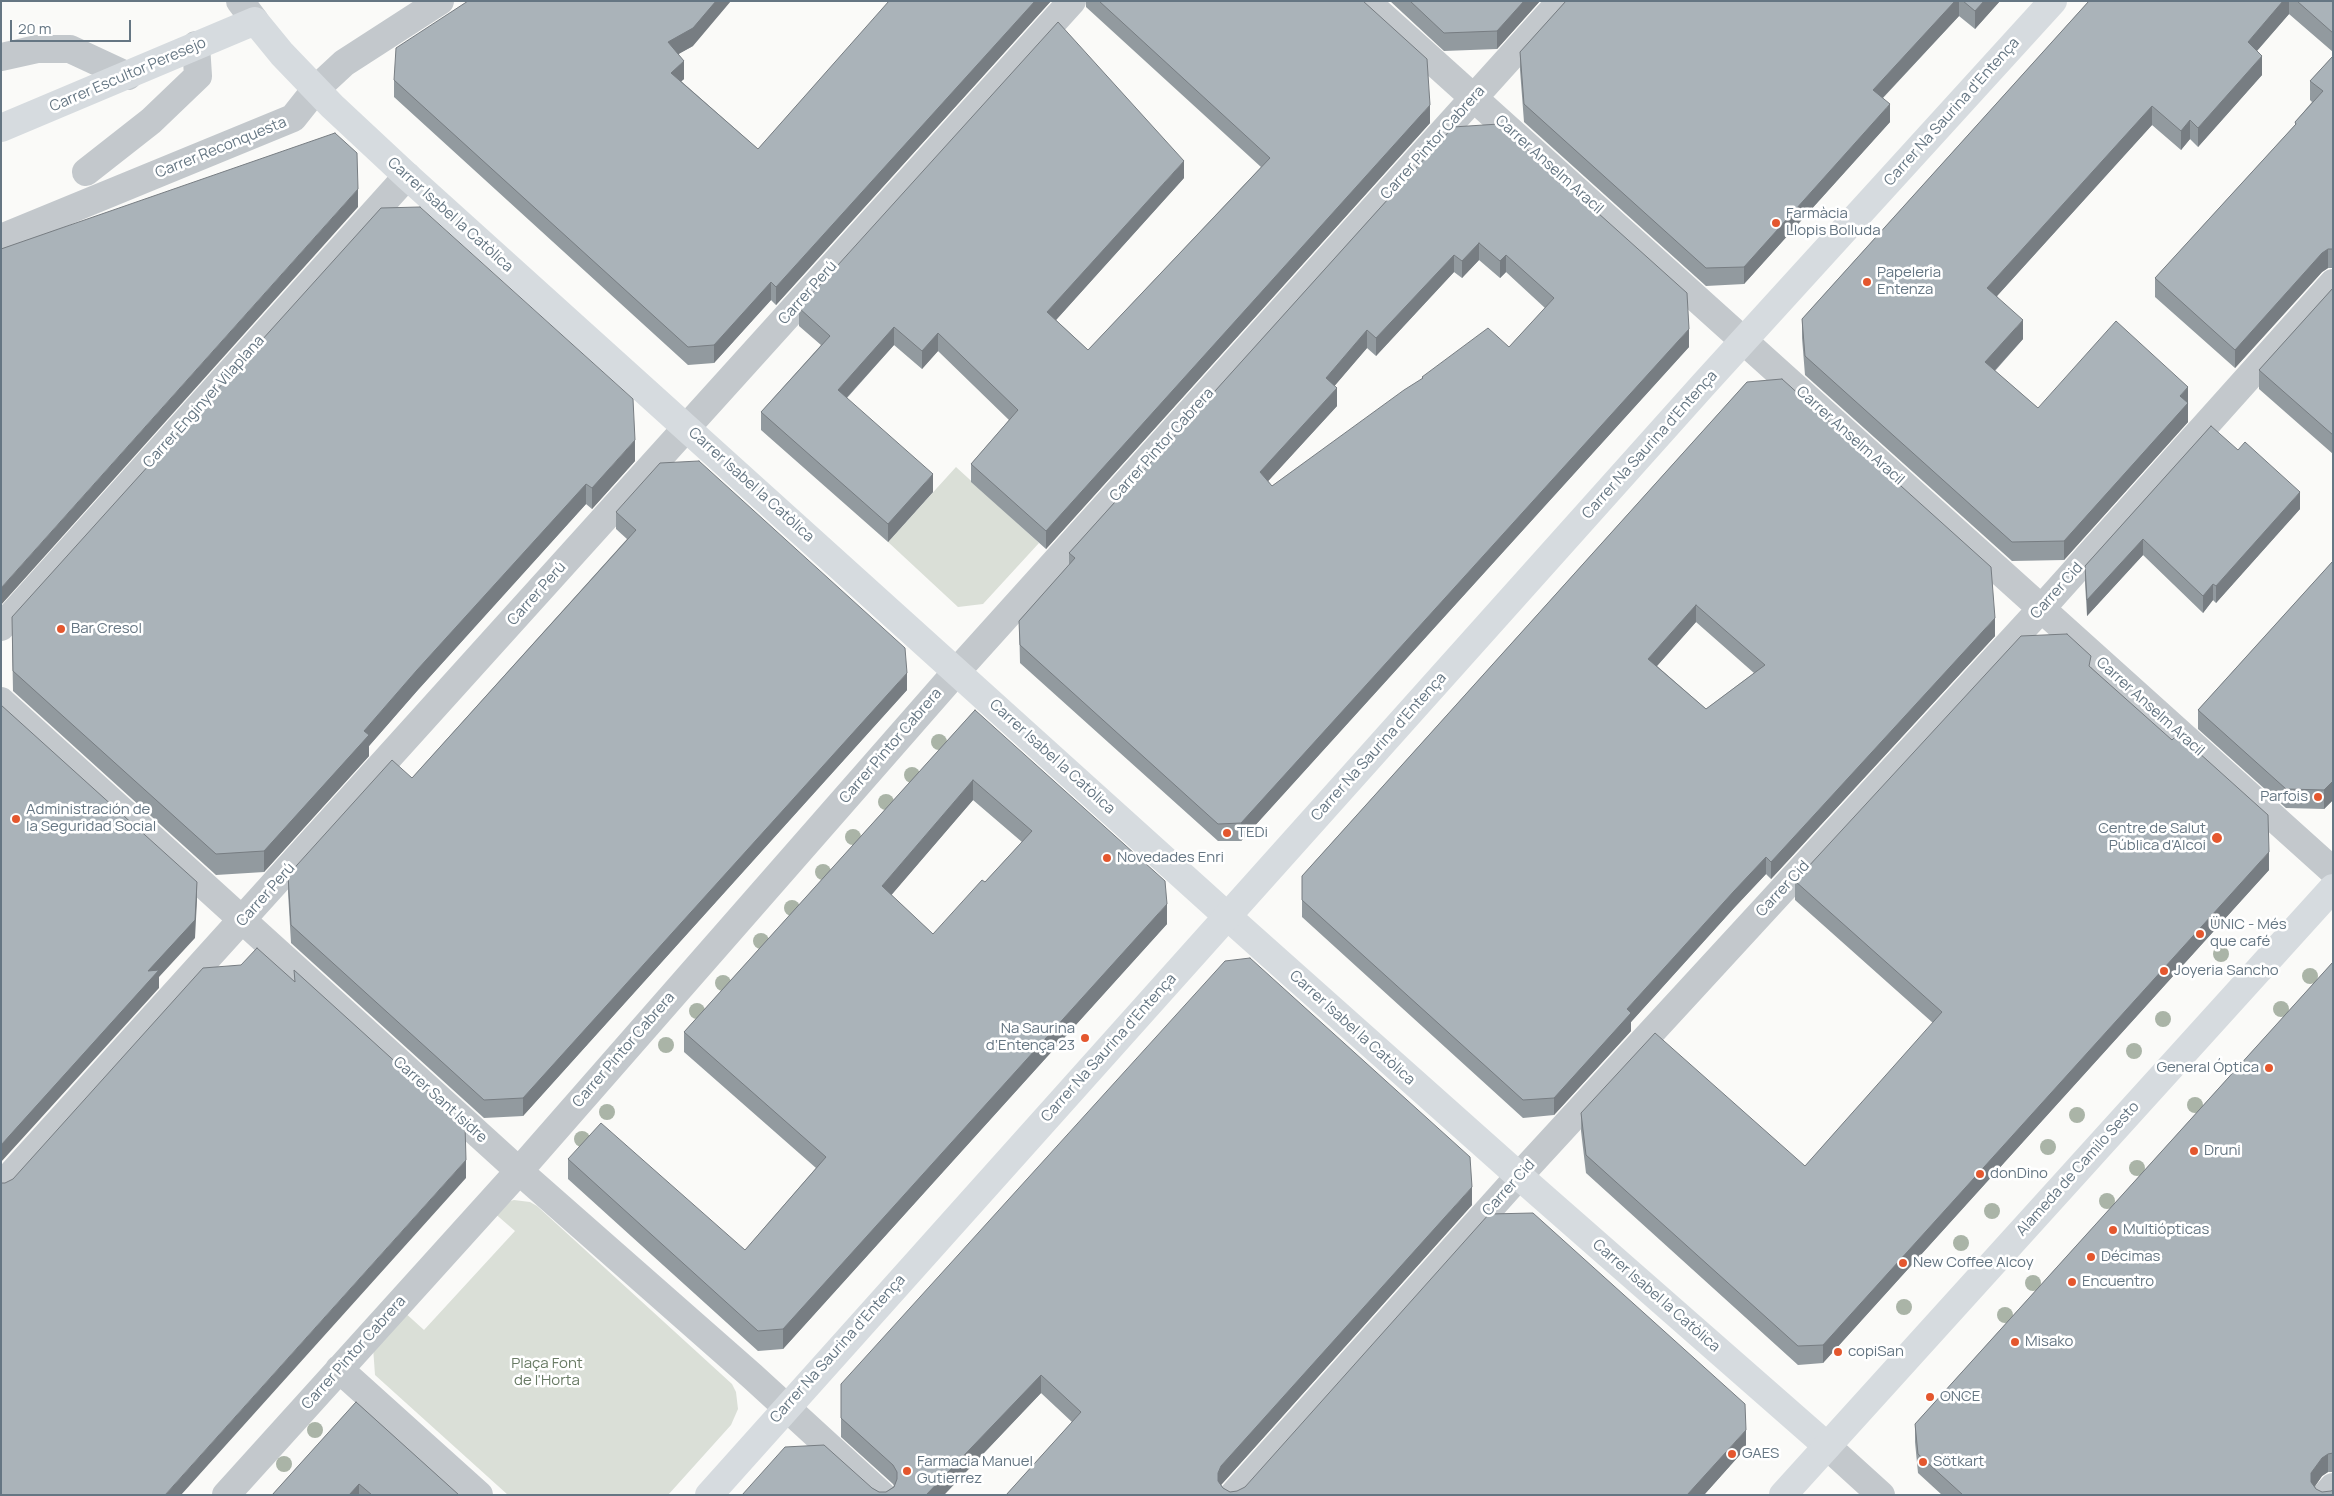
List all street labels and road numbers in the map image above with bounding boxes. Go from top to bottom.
street label: Carrer Escultor Peresejo [47,34,209,116]
street label: Carrer Na Saurina d'Entença [1881,34,2023,190]
street label: Carrer Pintor Cabrera [1377,82,1489,204]
street label: Carrer Anselm Aracil [1491,112,1607,218]
street label: Carrer Reconquesta [153,113,289,183]
street label: Carrer Isabel la Catòlica [383,154,517,276]
street label: Carrer Perú [775,258,841,328]
street label: Carrer Enginyer Vilaplana [140,332,268,472]
street label: Carrer Na Saurina d'Entença [1579,367,1721,523]
street label: Carrer Anselm Aracil [1792,383,1908,489]
street label: Carrer Pintor Cabrera [1106,384,1218,506]
street label: Carrer Isabel la Catòlica [684,424,818,546]
street label: Carrer Perú [504,559,570,629]
street label: Carrer Cid [2027,559,2087,623]
street label: Carrer Anselm Aracil [2092,654,2208,760]
street label: Carrer Na Saurina d'Entença [1308,669,1450,825]
street label: Carrer Pintor Cabrera [836,685,946,807]
street label: Carrer Isabel la Catòlica [985,696,1119,818]
street label: Carrer Cid [1753,857,1813,921]
street label: Carrer Perú [233,860,299,930]
street label: Carrer Isabel la Catòlica [1285,967,1419,1089]
street label: Carrer Na Saurina d'Entença [1038,970,1180,1126]
street label: Carrer Pintor Cabrera [569,989,679,1111]
street label: Carrer Sant Isidre [389,1053,491,1147]
street label: Alameda de Camilo Sesto [2013,1098,2143,1240]
street label: Carrer Cid [1479,1156,1539,1220]
street label: Carrer Isabel la Catòlica [1589,1236,1723,1356]
street label: Carrer Na Saurina d'Entença [767,1271,909,1427]
street label: Carrer Pintor Cabrera [298,1292,410,1414]

